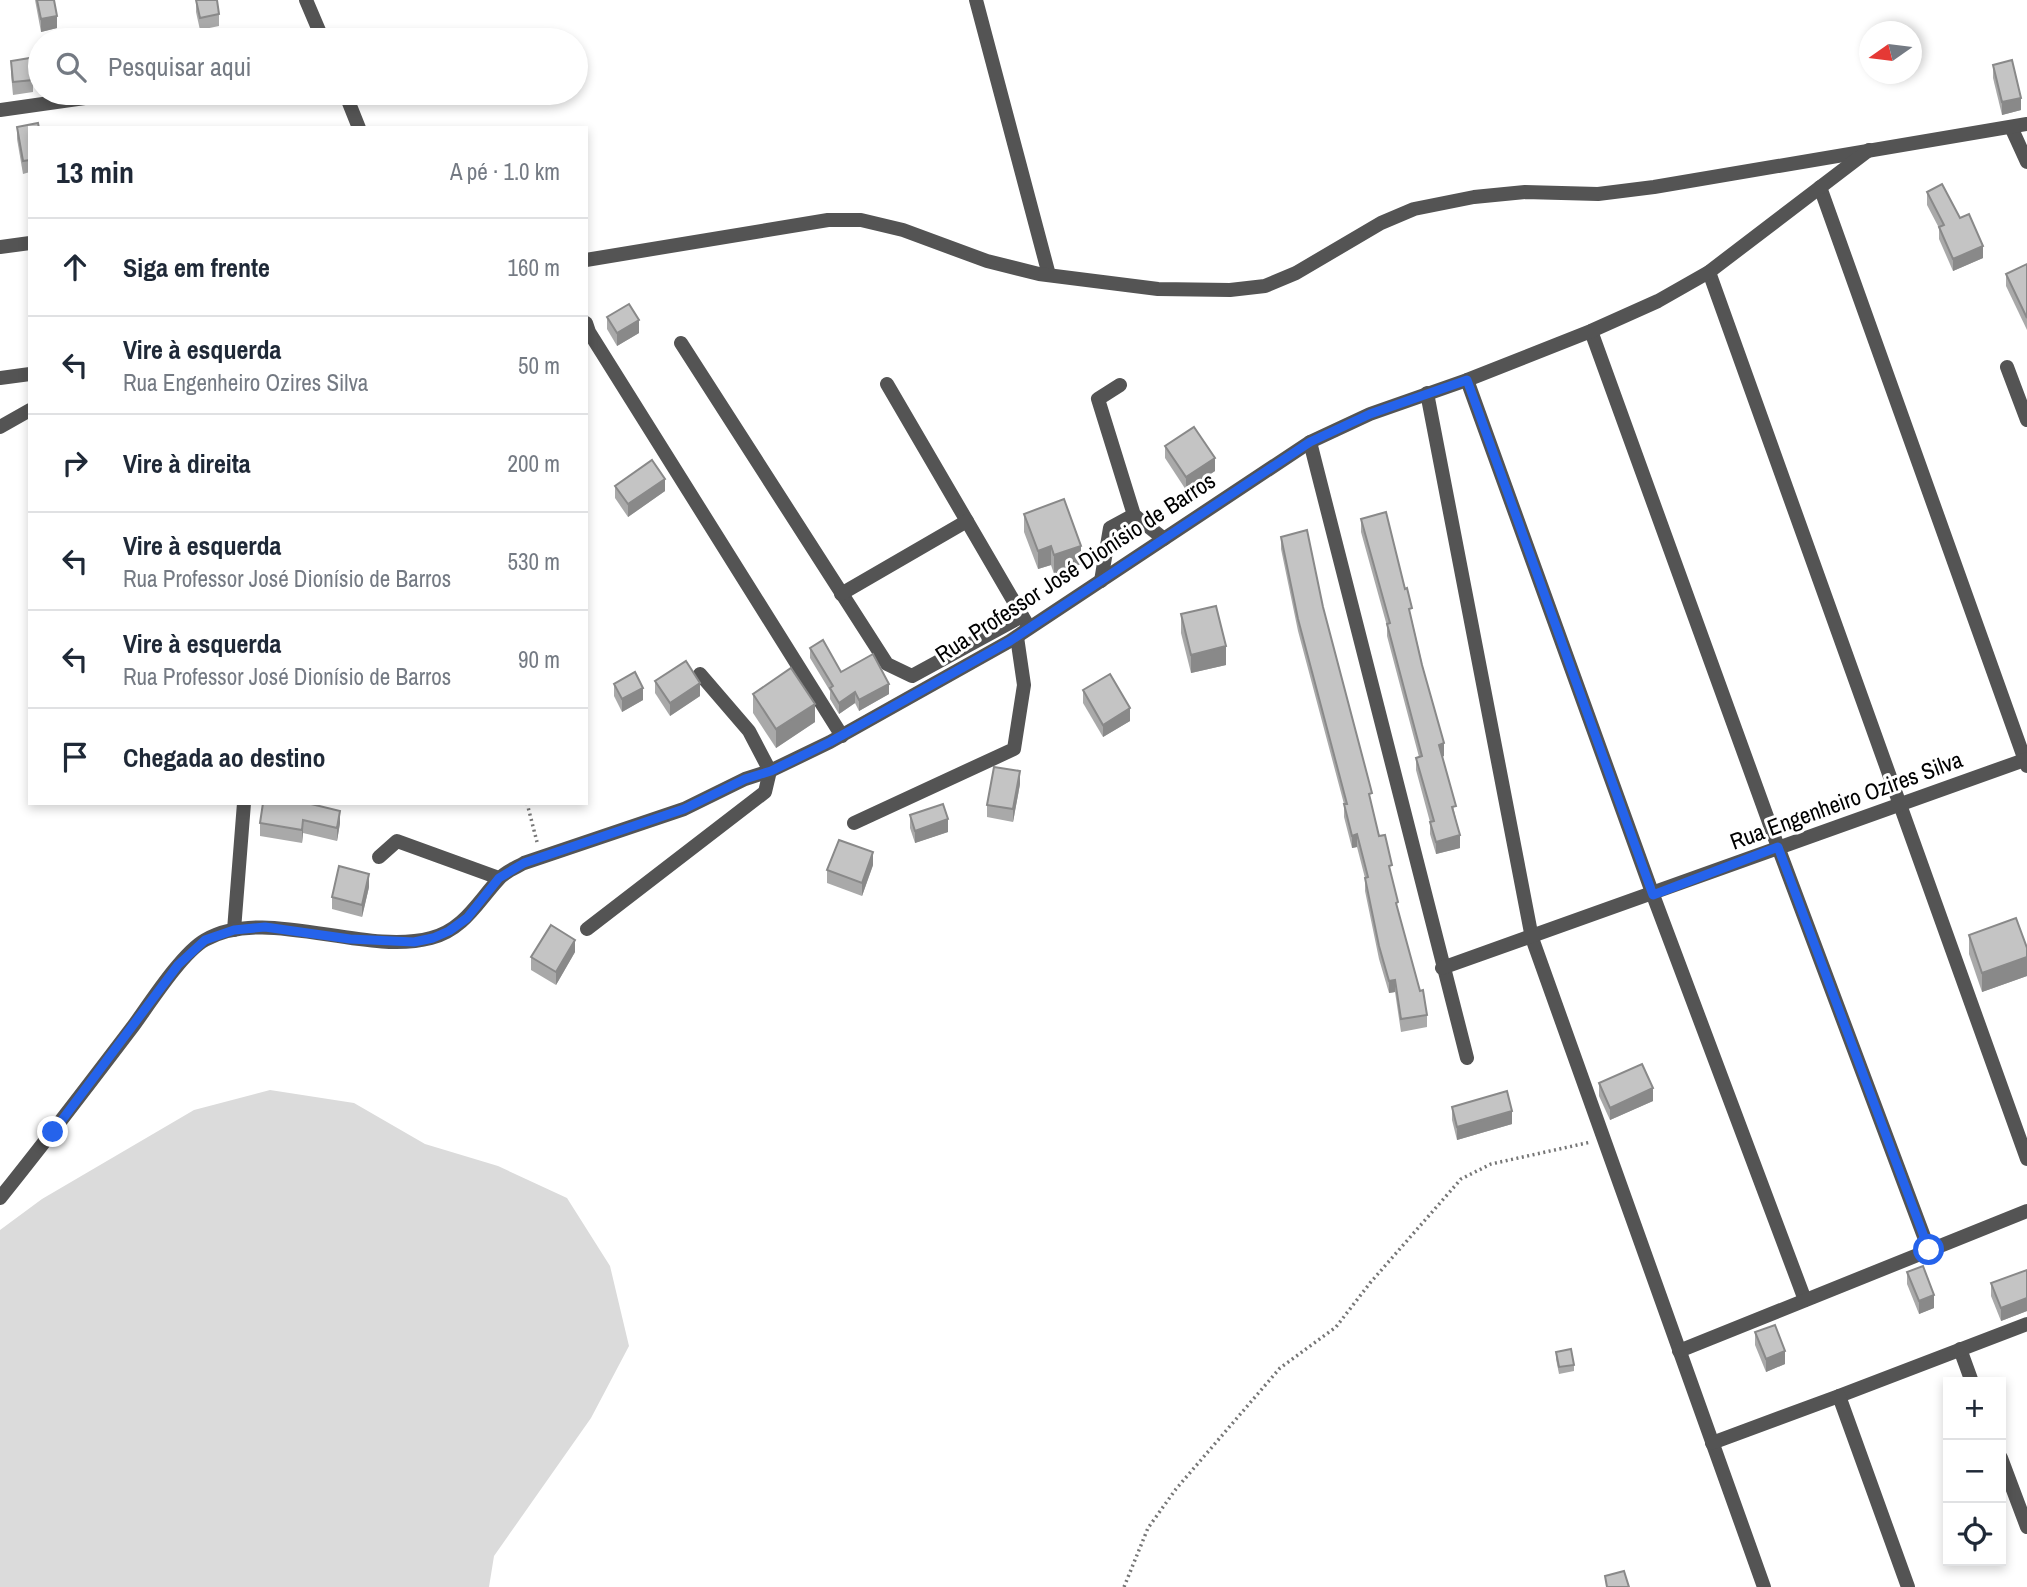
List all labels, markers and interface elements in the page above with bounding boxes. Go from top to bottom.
north arrow [1859,21,1922,84]
search box [28,28,588,105]
icon: search [52,48,90,86]
text: Pesquisar aqui [108,49,251,84]
text: 13 min [56,152,134,192]
text: A pé · 1.0 km [450,156,560,187]
icon: ahead [56,248,94,286]
text: Siga em frente [123,250,270,285]
text: 160 m [508,252,560,283]
text: Vire à esquerda [123,332,281,367]
icon: left [56,346,94,384]
text: 50 m [518,350,560,381]
text: Rua Engenheiro Ozires Silva [123,367,368,398]
icon: right [56,444,94,482]
text: Vire à direita [123,446,251,481]
text: 200 m [508,448,560,479]
street label: Rua Professor José Dionísio de Barros [929,465,1221,669]
text: Vire à esquerda [123,528,281,563]
icon: left [56,542,94,580]
text: 530 m [508,546,560,577]
text: Rua Professor José Dionísio de Barros [123,563,451,594]
text: Vire à esquerda [123,626,281,661]
icon: left [56,640,94,678]
text: 90 m [518,644,560,675]
text: Rua Professor José Dionísio de Barros [123,661,451,692]
icon: arrive [56,738,94,776]
text: Chegada ao destino [123,740,326,775]
street label: Rua Engenheiro Ozires Silva [1725,743,1967,857]
route end [37,1116,68,1147]
route start [1913,1234,1944,1265]
map controls [1943,1377,2006,1566]
button: + [1943,1377,2006,1440]
button: − [1943,1440,2006,1503]
button: locate [1943,1503,2006,1566]

